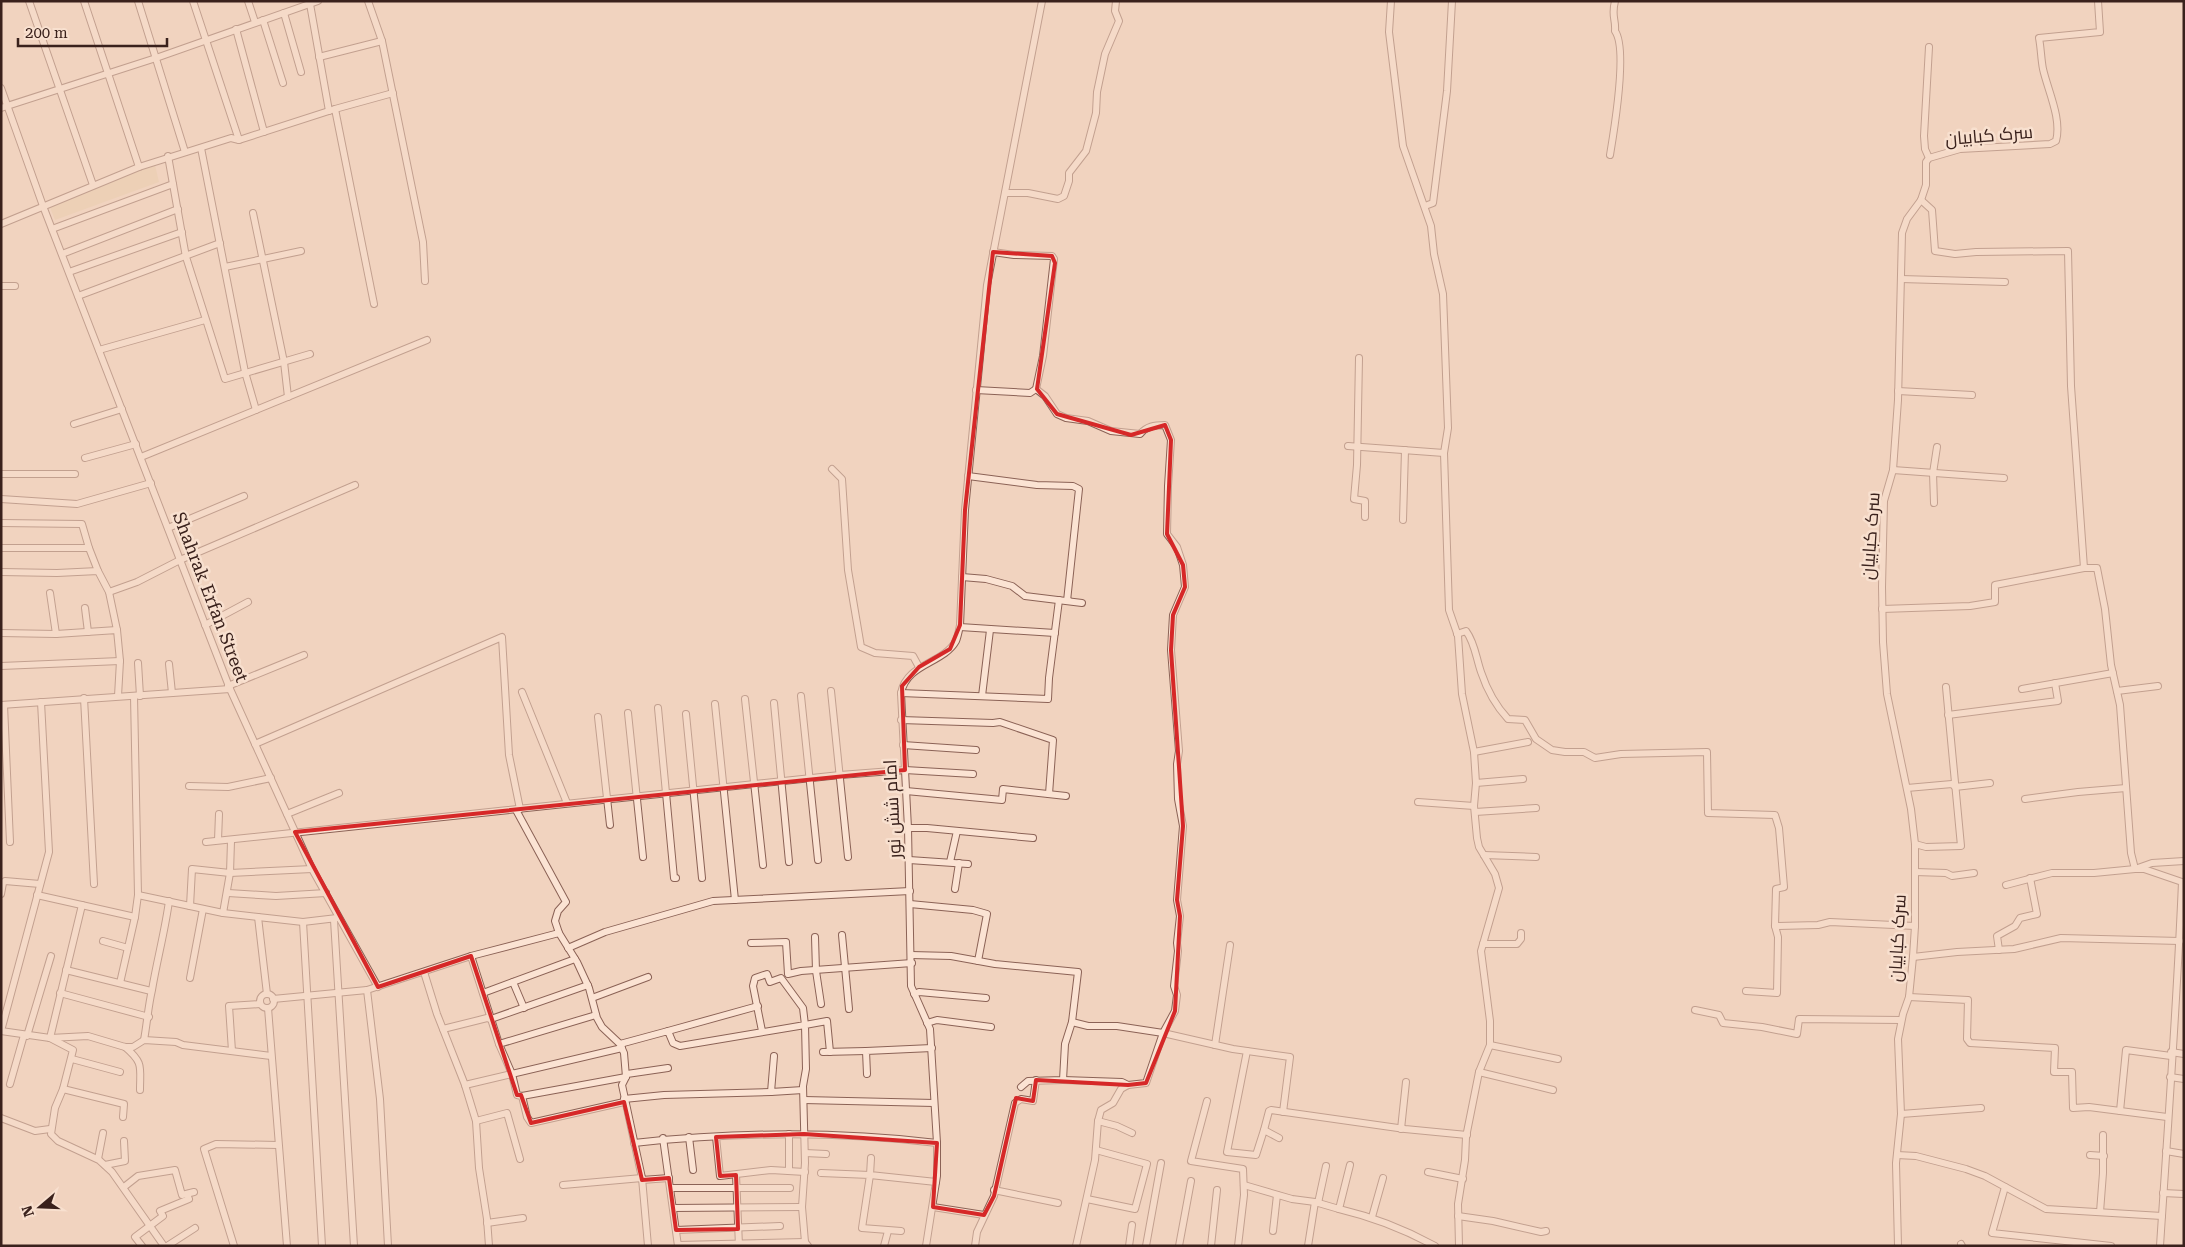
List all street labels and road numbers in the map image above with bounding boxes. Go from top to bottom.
street label: سرک کبابیان [1944,121,2034,150]
street label: سرک کبابیان [1856,491,1885,581]
street label: Shahrak Erfan Street [169,509,253,685]
street label: امام شش نور [879,759,907,860]
street label: سرک کبابیان [1884,894,1911,982]

